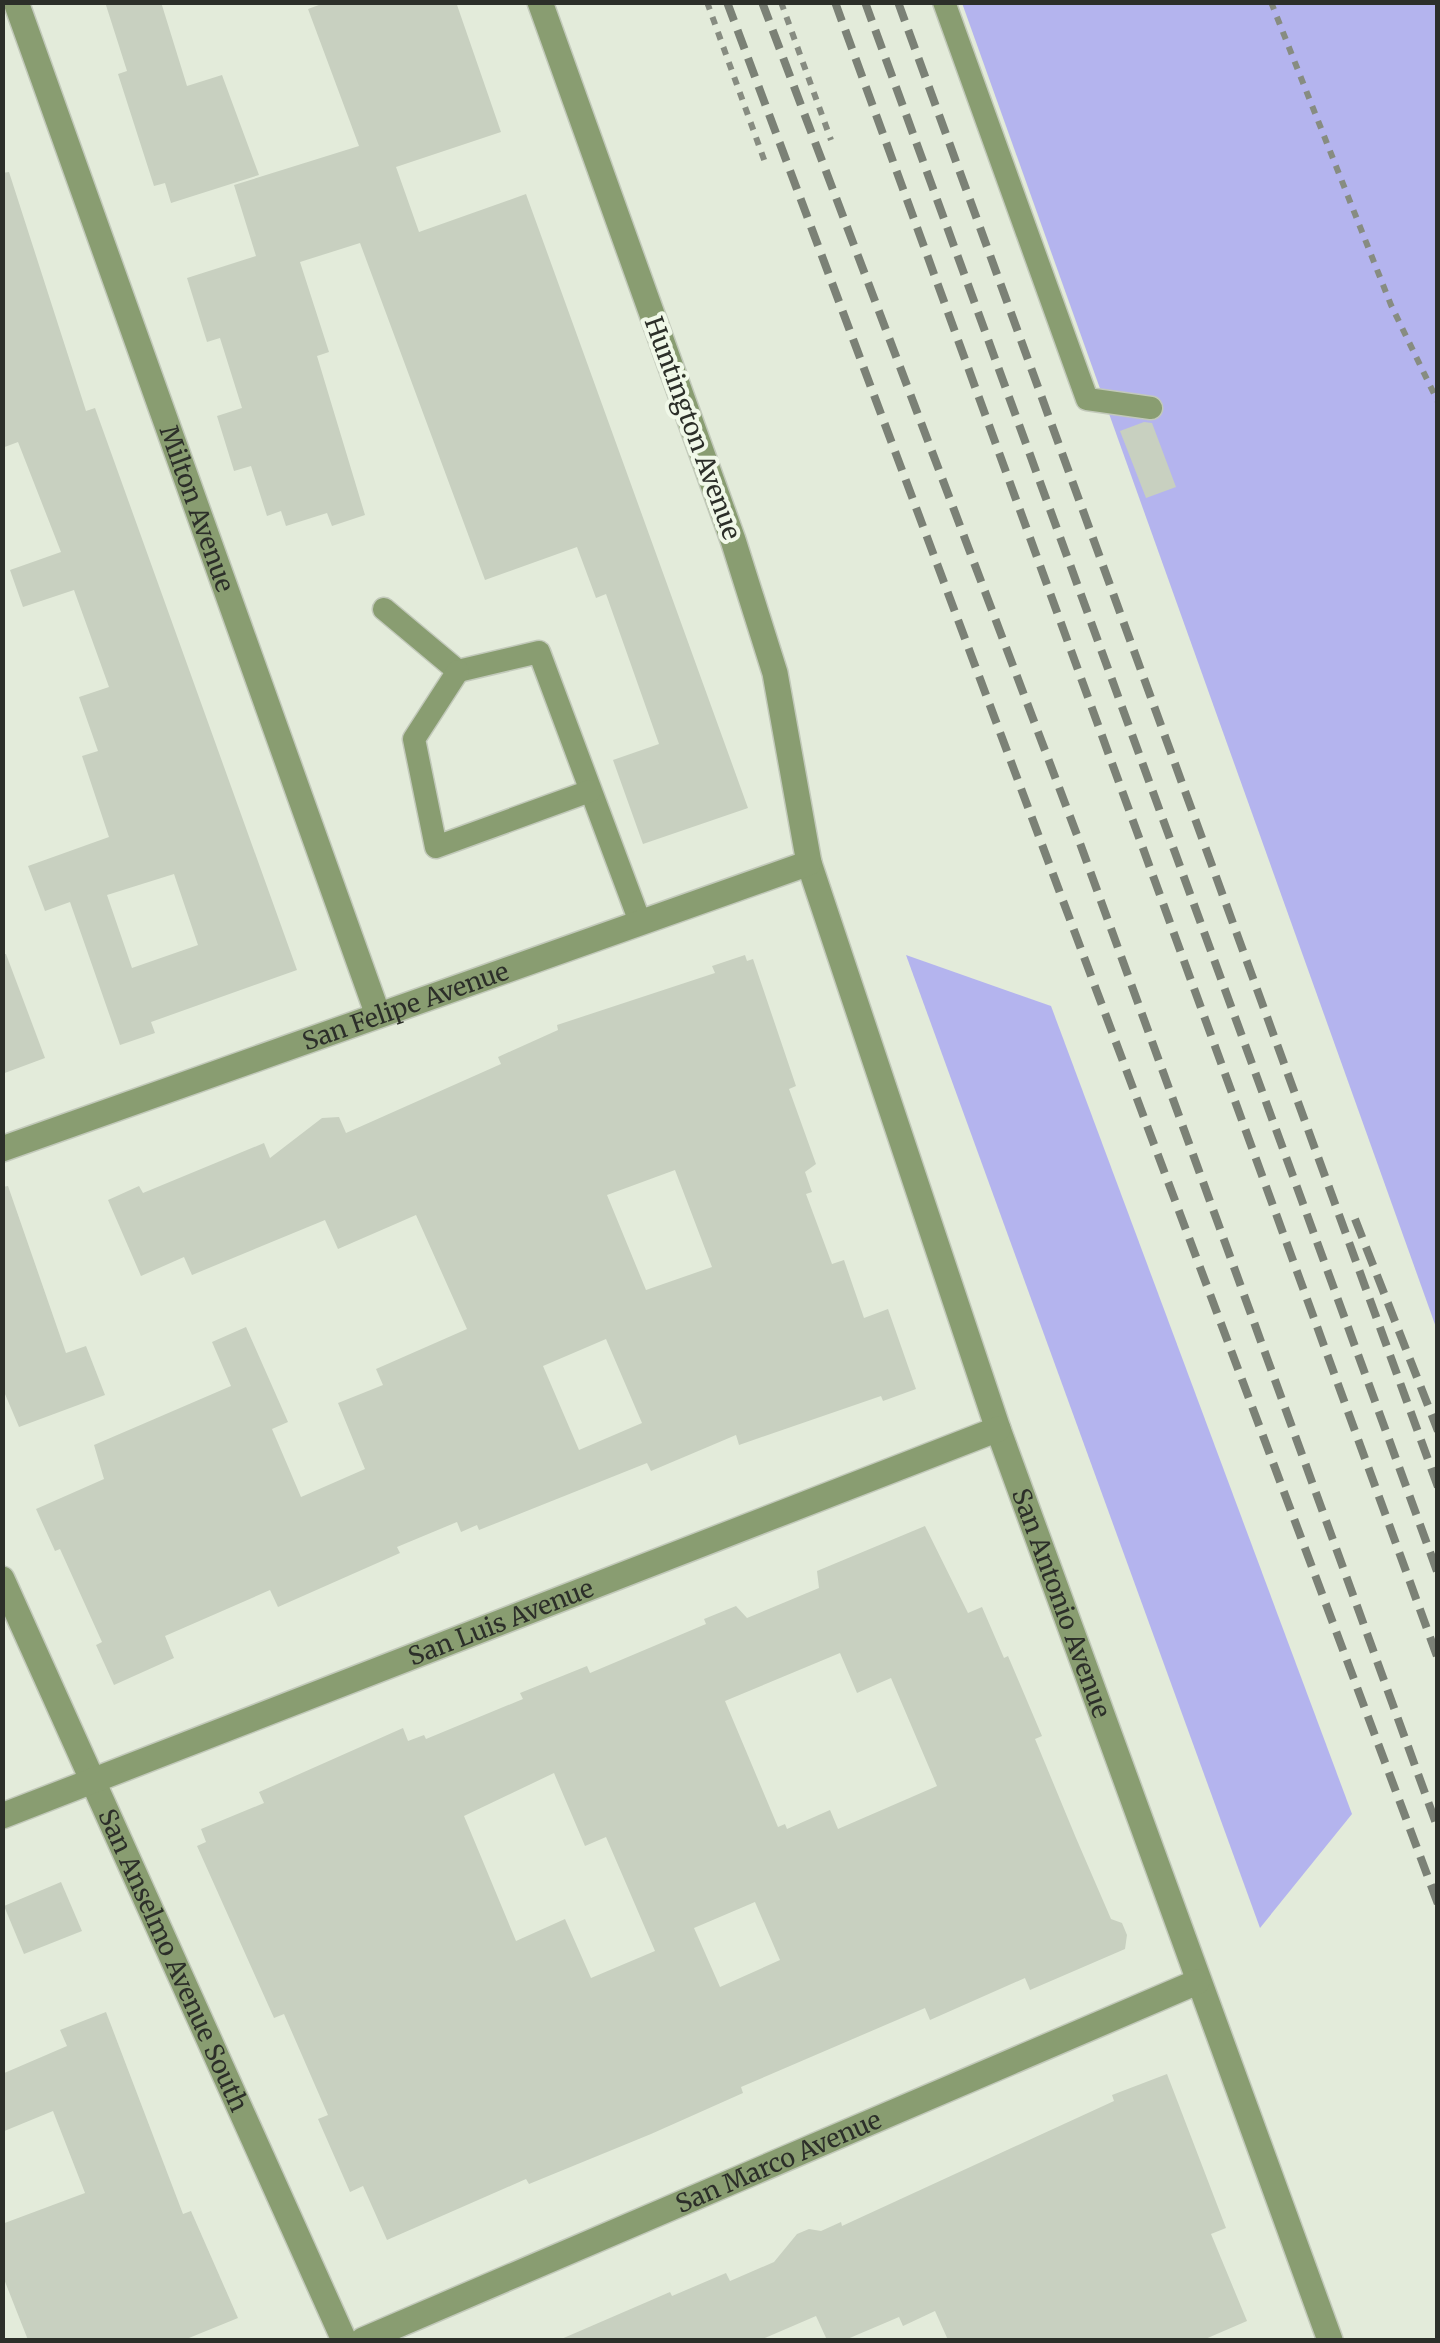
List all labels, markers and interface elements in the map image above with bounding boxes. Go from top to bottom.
street label: Huntington Avenue [638,312,748,544]
street label: Milton Avenue [153,421,241,596]
street label: San Felipe Avenue [298,955,513,1057]
street label: San Antonio Avenue [1005,1484,1118,1722]
street label: San Luis Avenue [404,1572,598,1673]
street label: San Anselmo Avenue South [91,1804,255,2117]
street label: San Marco Avenue [671,2103,886,2220]

